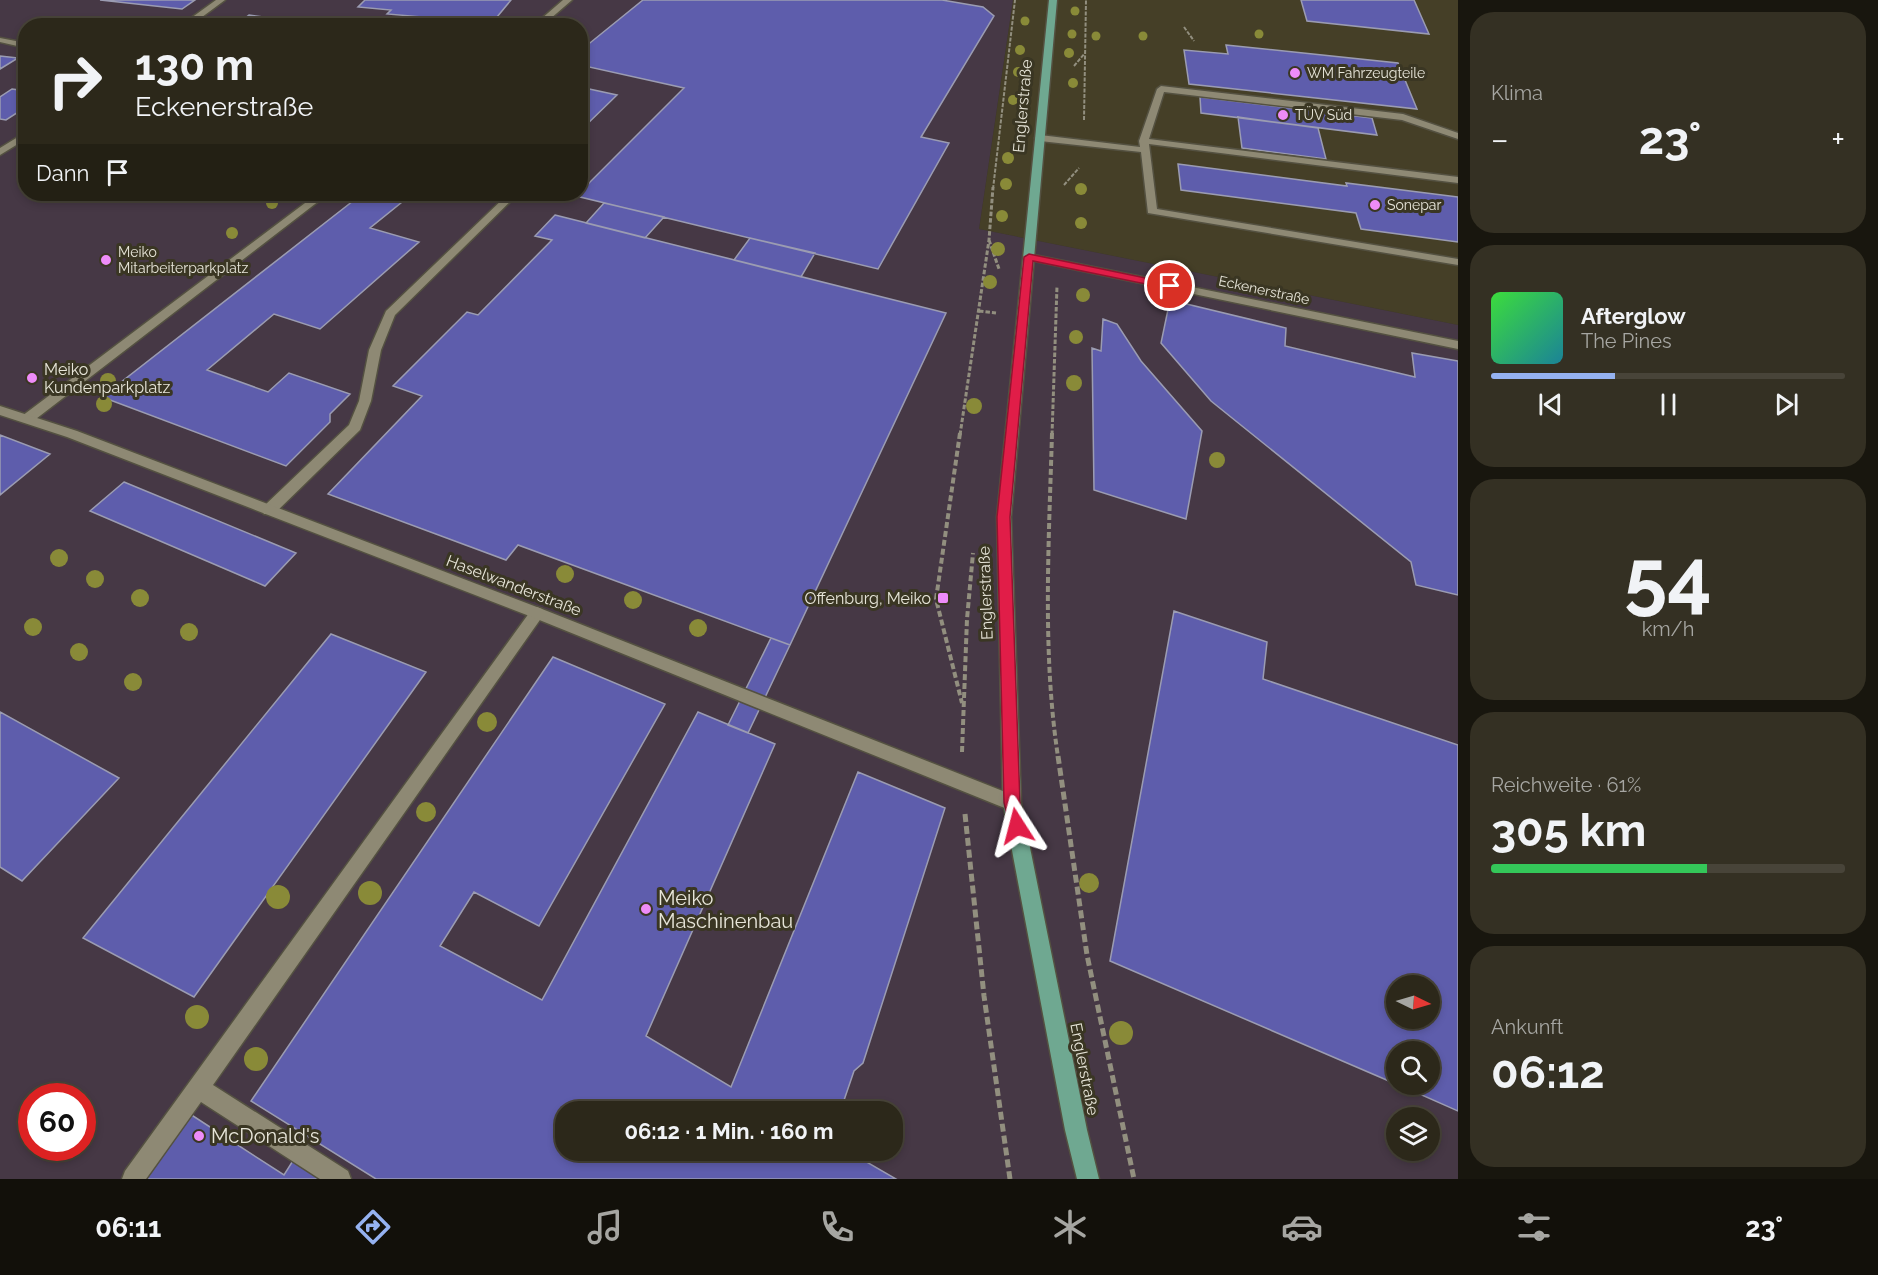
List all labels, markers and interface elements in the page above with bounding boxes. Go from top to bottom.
text: 130 m [135,41,254,90]
icon: right [36,42,114,120]
street label: Englerstraße [1009,58,1036,154]
place label: WM Fahrzeugteile [1307,65,1425,81]
marker: WM Fahrzeugteile [1288,66,1302,80]
text: Klima [1491,81,1543,105]
text: Eckenerstraße [135,91,313,122]
place label: TÜV Süd [1295,105,1352,123]
marker: TÜV Süd [1276,108,1290,122]
text: 23° [1639,112,1701,165]
text: − [1491,120,1509,159]
text: + [1831,120,1845,159]
icon: arrive [101,156,134,189]
text: Dann [36,160,89,186]
place label: Sonepar [1387,197,1441,213]
marker: Sonepar [1368,198,1382,212]
place label: Meiko Mitarbeiterparkplatz [118,244,248,276]
marker: Meiko Mitarbeiterparkplatz [99,253,113,267]
pin [1144,260,1195,311]
icon: arrive [1153,269,1186,302]
street label: Eckenerstraße [1217,273,1311,307]
text: Afterglow [1581,303,1686,329]
text: The Pines [1581,329,1672,353]
place label: Meiko Kundenparkplatz [44,360,170,397]
marker: Meiko Kundenparkplatz [25,371,39,385]
icon: previous [1534,388,1567,421]
icon: pause [1652,388,1685,421]
icon: next [1770,388,1803,421]
text: 54 [1624,532,1712,623]
street label: Englerstraße [974,546,997,640]
street label: Haselwanderstraße [444,551,584,620]
place label: Offenburg, Meiko [805,589,931,608]
marker: Offenburg, Meiko [936,591,950,605]
text: km/h [1642,617,1694,641]
text: Reichweite · 61% [1491,773,1641,797]
position arrow [985,794,1049,858]
text: 305 km [1491,804,1646,857]
place label: Meiko Maschinenbau [658,886,793,933]
marker: Meiko Maschinenbau [639,902,653,916]
north arrow [1386,975,1440,1029]
map controls [1386,975,1440,1161]
text: Ankunft [1491,1015,1564,1039]
street label: Englerstraße [1066,1021,1103,1117]
button: search [1386,1041,1440,1095]
text: 06:12 [1491,1046,1605,1099]
speed limit sign: 60 [18,1083,96,1161]
button: layers [1386,1107,1440,1161]
text: 06:12 · 1 Min. · 160 m [624,1118,834,1144]
place label: McDonald's [211,1124,319,1148]
marker: McDonald's [192,1129,206,1143]
icon: directions [352,1206,394,1248]
icon: music [584,1206,626,1248]
icon: phone [816,1206,858,1248]
icon: climate [1049,1206,1091,1248]
icon: car [1281,1206,1323,1248]
icon: filters [1513,1206,1555,1248]
text: 06:11 [95,1212,161,1243]
text: 23° [1745,1212,1783,1243]

